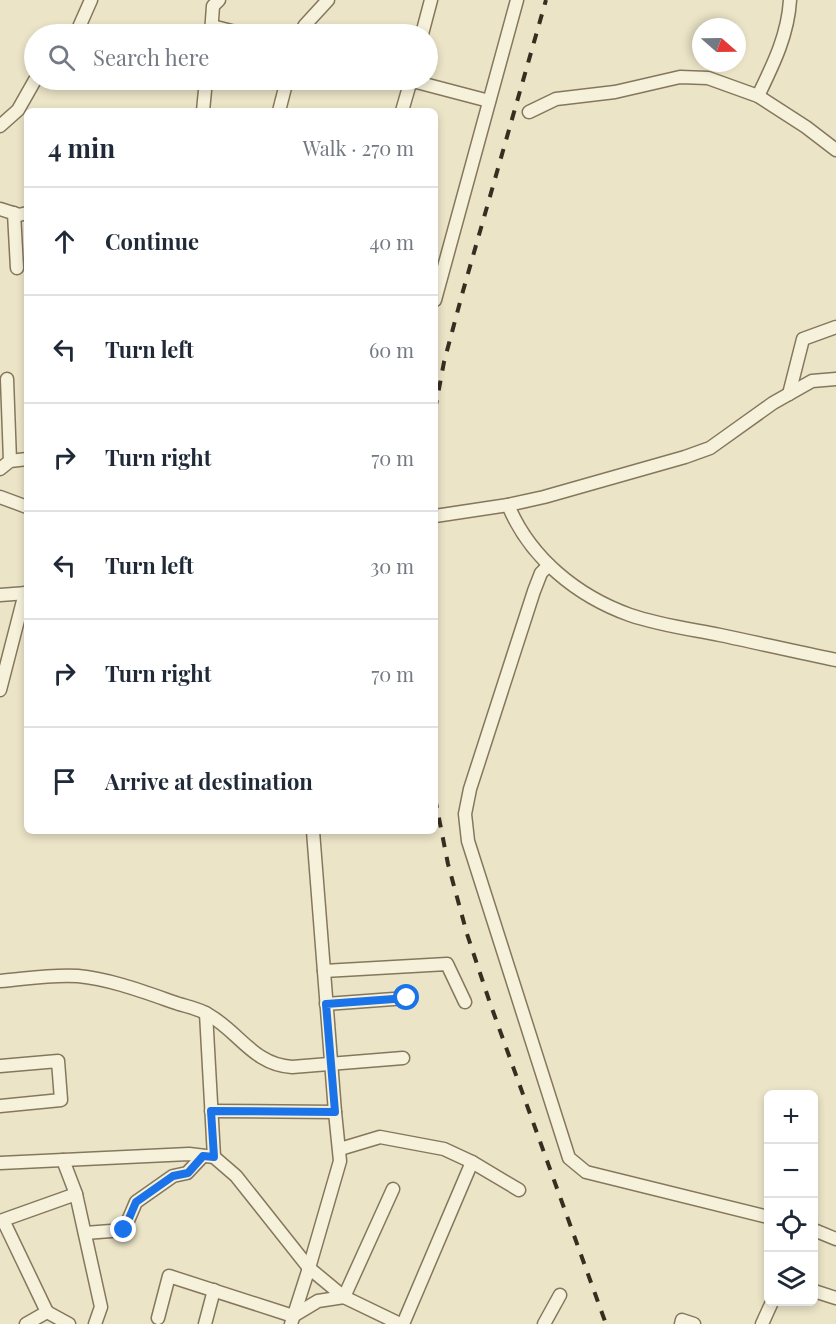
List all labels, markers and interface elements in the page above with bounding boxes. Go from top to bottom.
north arrow [692,18,746,72]
search box [24,24,438,90]
icon: search [45,41,78,74]
text: Search here [93,42,209,72]
text: 4 min [48,130,115,165]
text: Walk · 270 m [303,134,414,161]
icon: ahead [48,225,81,258]
text: Continue [105,226,199,256]
text: 40 m [369,228,414,255]
icon: left [48,333,81,366]
text: Turn left [105,334,194,364]
text: 60 m [369,336,414,363]
icon: right [48,441,81,474]
text: Turn right [105,442,211,472]
text: 70 m [371,444,414,471]
icon: left [48,549,81,582]
text: Turn left [105,550,194,580]
text: 30 m [370,552,414,579]
icon: right [48,657,81,690]
text: Turn right [105,658,211,688]
text: 70 m [371,660,414,687]
icon: arrive [48,765,81,798]
text: Arrive at destination [105,766,313,796]
route start [393,984,419,1010]
map controls [764,1090,818,1306]
button: + [764,1090,818,1144]
button: − [764,1144,818,1198]
button: locate [764,1198,818,1252]
route end [110,1216,136,1242]
button: layers [764,1252,818,1306]

